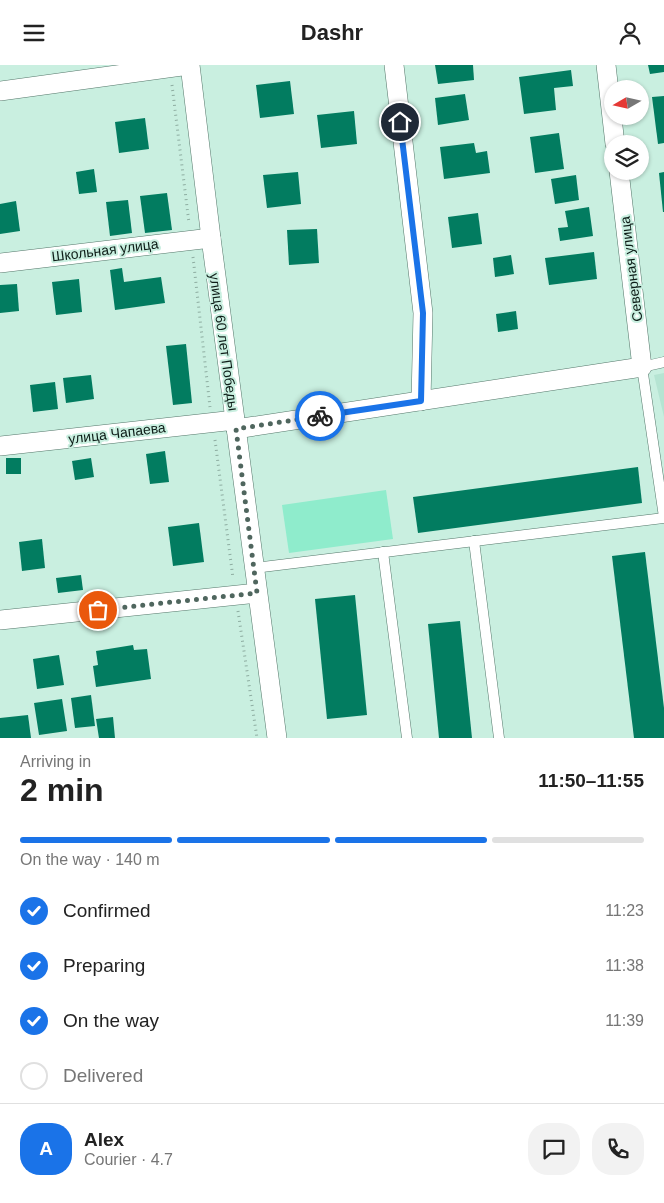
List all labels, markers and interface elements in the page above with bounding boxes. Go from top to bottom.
icon: menu [20,19,48,47]
icon: person [616,19,644,47]
text: Dashr [301,20,363,45]
north arrow [604,80,649,125]
map controls [604,80,649,180]
pin [379,101,421,143]
icon: home [386,108,414,136]
button: layers [604,135,649,180]
street label: Северная улица [617,215,645,323]
street label: Школьная улица [51,235,160,264]
street label: улица 60 лет Победы [206,272,242,412]
courier [295,391,345,441]
icon: bike [306,402,334,430]
street label: улица Чапаева [68,419,167,447]
pin [77,589,119,631]
icon: bag [84,596,112,624]
text: Arriving in [20,753,91,770]
text: 11:50–11:55 [538,770,644,791]
text: 2 min [20,772,104,808]
text: On the way · 140 m [20,851,160,868]
icon: check [20,897,48,925]
text: Confirmed [63,900,151,921]
text: 11:23 [605,902,644,919]
icon: check [20,952,48,980]
text: Preparing [63,955,145,976]
text: 11:38 [605,957,644,974]
icon: check [20,1007,48,1035]
text: On the way [63,1010,159,1031]
text: 11:39 [605,1012,644,1029]
text: Delivered [63,1065,143,1086]
button: chat [528,1123,580,1175]
button: phone [592,1123,644,1175]
text: Alex [84,1129,124,1150]
text: A [39,1138,53,1159]
text: Courier · 4.7 [84,1151,173,1168]

